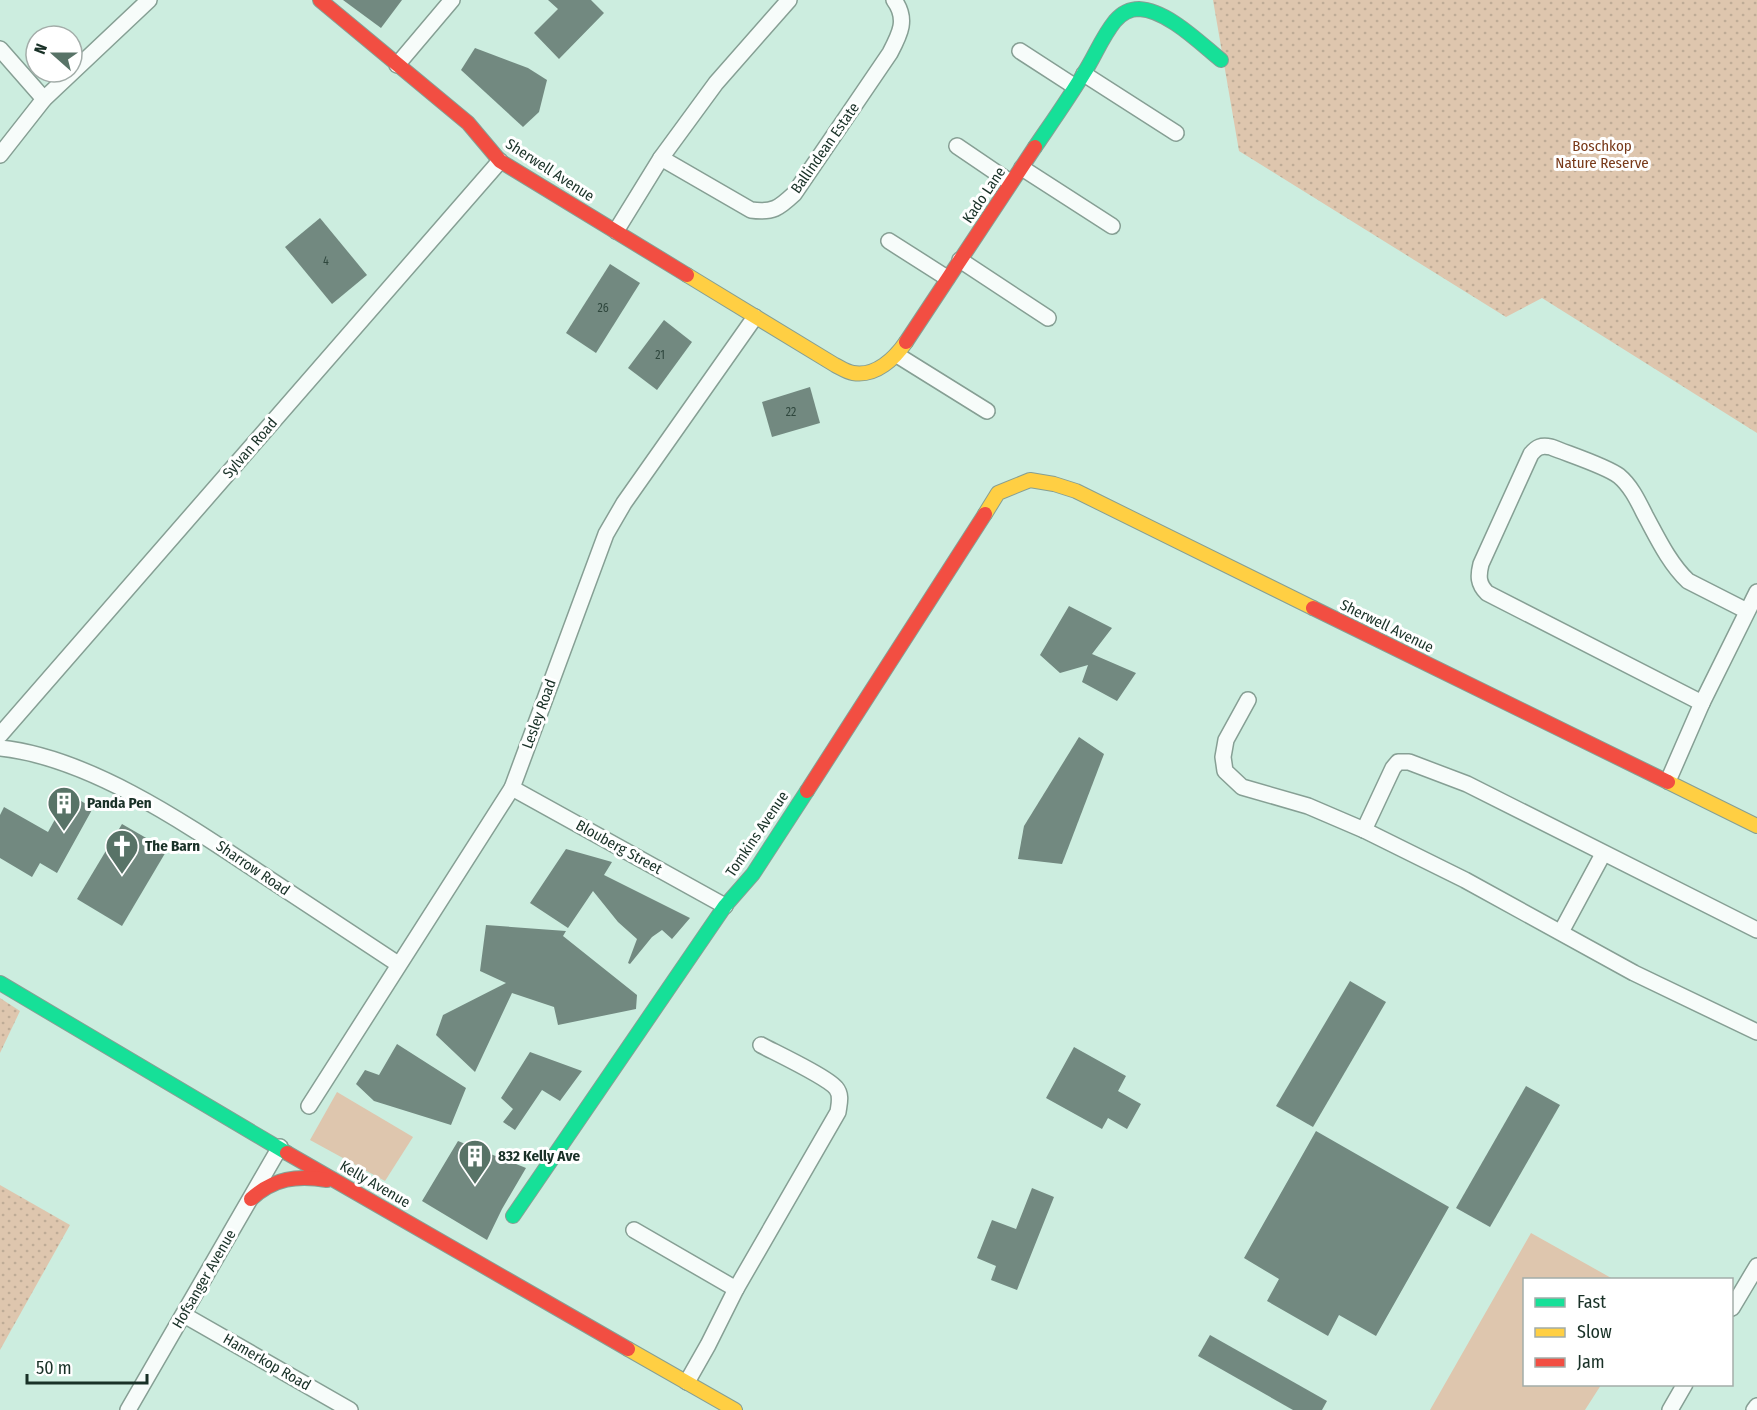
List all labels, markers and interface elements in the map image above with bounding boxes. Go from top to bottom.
north arrow [24,24,84,84]
text: N [30,41,51,57]
street label: Ballindean Estate [787,99,863,197]
street label: Sherwell Avenue [502,135,598,205]
park label: Boschkop Nature Reserve [1555,137,1649,172]
street label: Kado Lane [959,164,1009,226]
house number: 4 [323,254,329,268]
house number: 26 [597,301,609,315]
house number: 21 [655,348,665,362]
house number: 22 [786,405,796,419]
street label: Sylvan Road [219,414,281,482]
street label: Sherwell Avenue [1337,596,1437,656]
street label: Lesley Road [518,677,560,751]
building icon: Panda Pen [46,785,82,832]
street label: Tomkins Avenue [722,788,792,880]
place label: Panda Pen [87,794,152,812]
street label: Blouberg Street [573,816,665,878]
church icon: The Barn [104,828,140,875]
place label: The Barn [145,837,200,855]
street label: Sharrow Road [213,837,293,899]
building icon: 832 Kelly Ave [457,1138,493,1185]
place label: 832 Kelly Ave [498,1147,580,1165]
street label: Kelly Avenue [337,1157,413,1211]
street label: Hofsanger Avenue [168,1226,240,1332]
legend [1523,1278,1733,1386]
text: Fast [1577,1291,1606,1313]
text: Slow [1577,1321,1612,1343]
street label: Hamerkop Road [220,1330,314,1394]
scale bar [27,1347,147,1385]
text: Jam [1577,1351,1605,1373]
text: 50 m [36,1357,72,1379]

